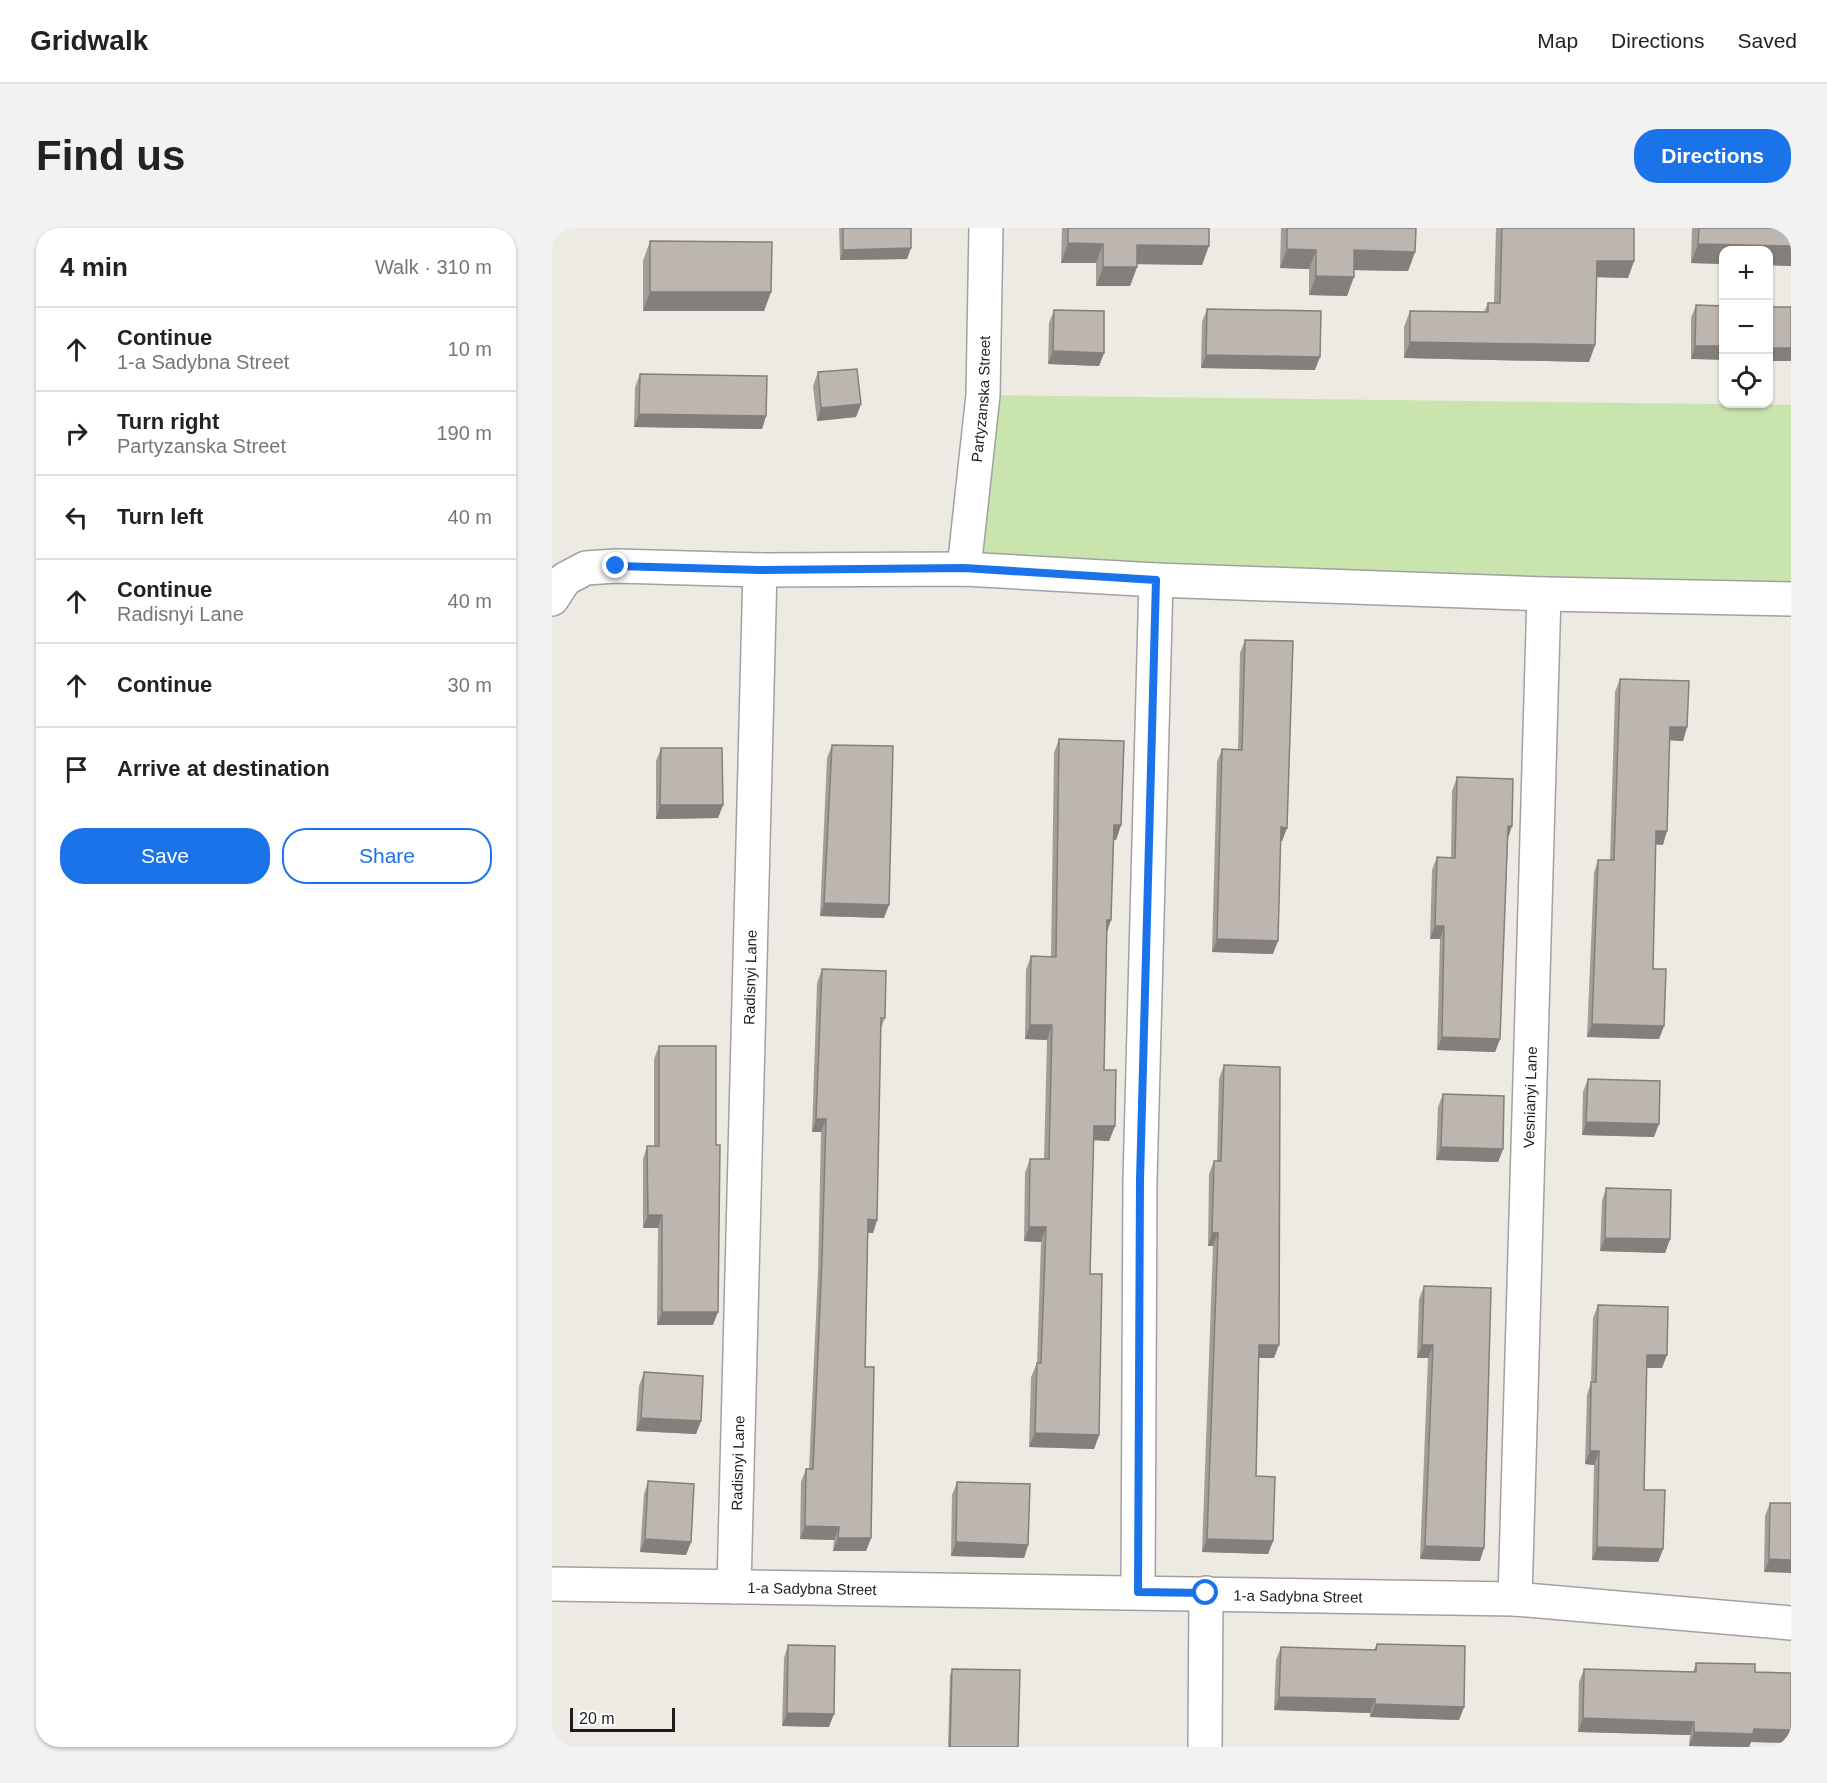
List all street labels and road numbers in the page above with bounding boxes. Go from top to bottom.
street label: Partyzanska Street [967,335,993,463]
street label: Radisnyi Lane [740,929,759,1025]
street label: Vesnianyi Lane [1520,1046,1539,1148]
street label: Radisnyi Lane [727,1415,747,1511]
street label: 1-a Sadybna Street [747,1579,878,1598]
street label: 1-a Sadybna Street [1233,1586,1364,1605]

